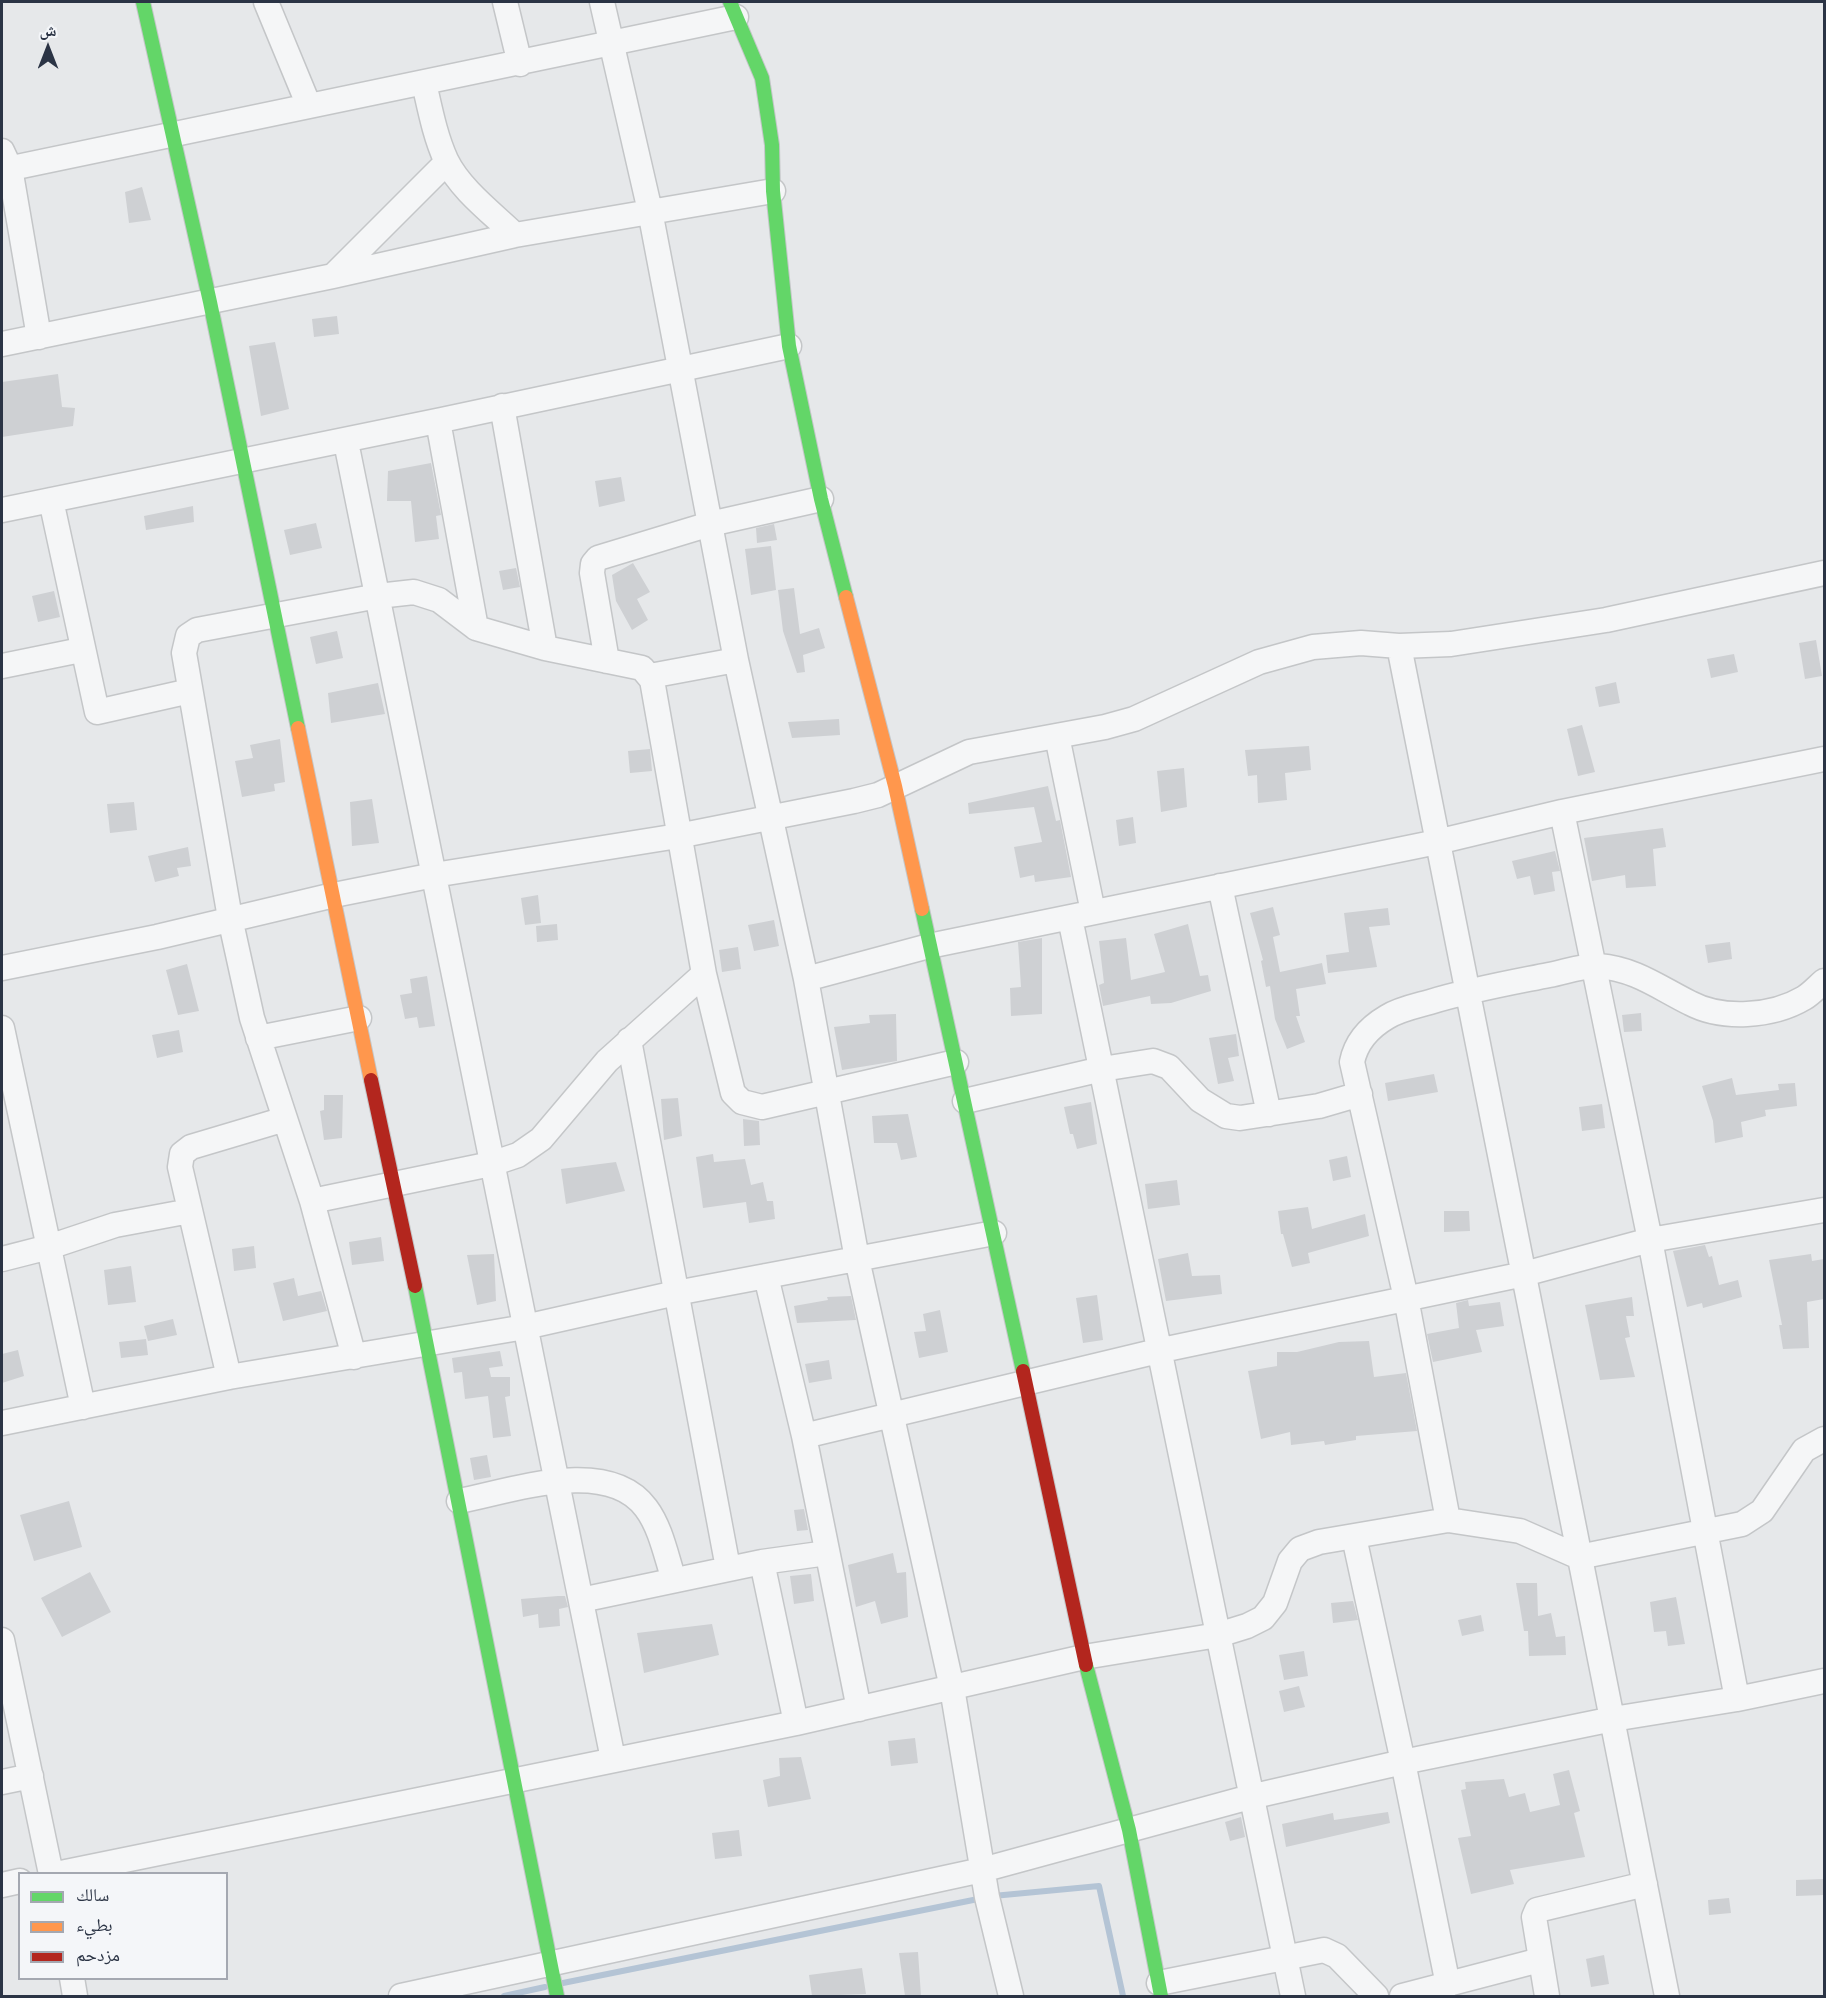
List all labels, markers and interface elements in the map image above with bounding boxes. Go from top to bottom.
north arrow [18,18,78,78]
text: ش [40,20,56,40]
legend [18,1872,228,1980]
text: سالك [76,1883,109,1906]
text: بطيء [76,1913,113,1936]
text: مزدحم [76,1943,120,1966]

